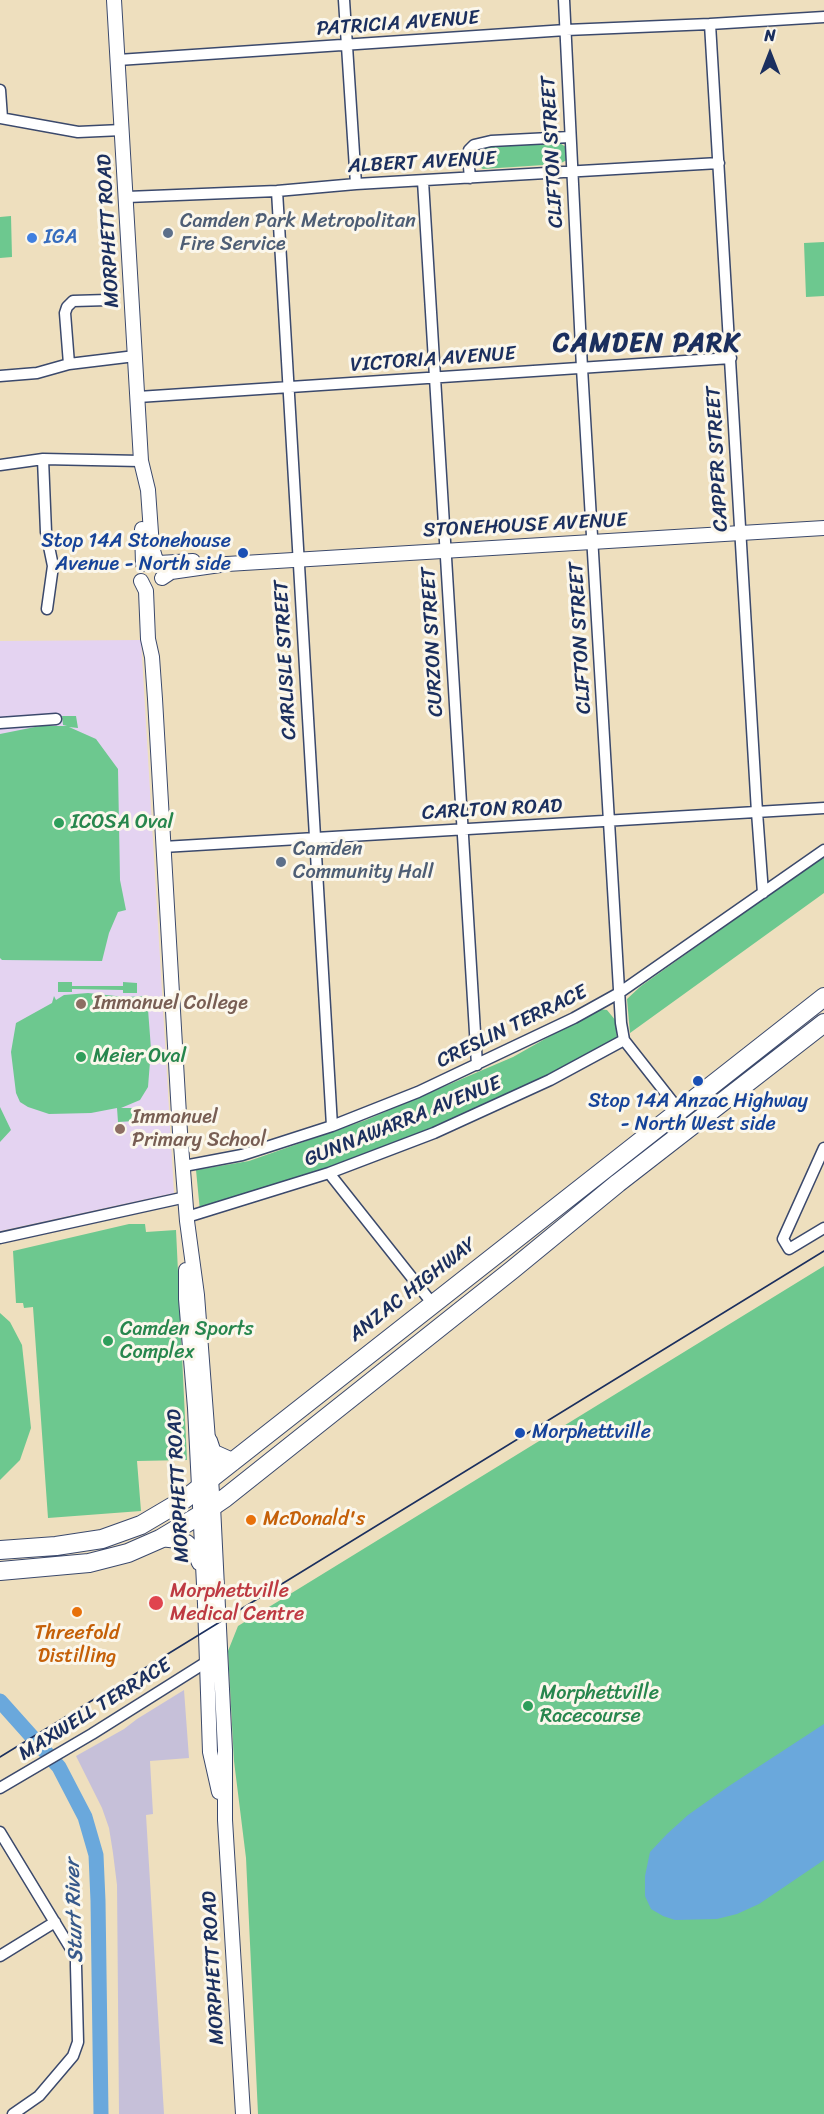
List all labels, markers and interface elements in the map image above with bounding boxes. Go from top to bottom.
street label: PATRICIA AVENUE [316,6,480,42]
text: N [764,21,776,50]
north arrow [740,24,800,84]
street label: CLIFTON STREET [537,75,569,229]
street label: ALBERT AVENUE [347,147,497,179]
street label: MORPHETT ROAD [93,154,125,308]
place label: Camden Park Metropolitan Fire Service [180,210,416,257]
place label: IGA [44,226,77,250]
marker: Camden Park Metropolitan Fire Service [161,226,175,240]
marker: IGA [25,231,39,245]
district label: CAMDEN PARK [553,328,741,360]
street label: VICTORIA AVENUE [350,342,516,378]
street label: CAPPER STREET [702,386,734,532]
street label: STONEHOUSE AVENUE [422,509,628,543]
place label: Stop 14A Stonehouse Avenue - North side [41,530,231,577]
marker: Stop 14A Stonehouse Avenue - North side [236,546,250,560]
street label: CLIFTON STREET [565,561,597,715]
street label: CURZON STREET [417,567,449,717]
street label: CARLISLE STREET [270,580,302,740]
street label: CARLTON ROAD [421,794,563,826]
place label: ICOSA Oval [71,811,173,835]
marker: ICOSA Oval [52,816,66,830]
place label: Camden Community Hall [293,838,433,885]
marker: Camden Community Hall [274,855,288,869]
street label: CRESLIN TERRACE [433,980,591,1074]
place label: Immanuel College [93,992,248,1016]
marker: Immanuel College [74,997,88,1011]
place label: Meier Oval [93,1045,186,1069]
marker: Meier Oval [74,1050,88,1064]
street label: GUNNAWARRA AVENUE [301,1072,505,1172]
marker: Stop 14A Anzac Highway - North West side [691,1074,705,1088]
place label: Stop 14A Anzac Highway - North West side [588,1090,808,1137]
place label: Immanuel Primary School [132,1106,266,1153]
marker: Immanuel Primary School [113,1122,127,1136]
street label: ANZAC HIGHWAY [344,1233,482,1347]
place label: Camden Sports Complex [120,1318,253,1365]
marker: Camden Sports Complex [101,1334,115,1348]
street label: MORPHETT ROAD [163,1409,195,1563]
place label: Morphettville [532,1421,651,1445]
marker: Morphettville [513,1426,527,1440]
place label: McDonald's [263,1508,365,1532]
marker: McDonald's [244,1513,258,1527]
place label: Morphettville Medical Centre [170,1580,304,1627]
marker: Morphettville Medical Centre [147,1594,165,1612]
marker: Threefold Distilling [70,1605,84,1619]
place label: Threefold Distilling [34,1622,120,1669]
street label: MAXWELL TERRACE [14,1653,176,1767]
place label: Morphettville Racecourse [540,1682,659,1729]
marker: Morphettville Racecourse [521,1699,535,1713]
water label: Sturt River [61,1859,89,1963]
street label: MORPHETT ROAD [198,1891,230,2045]

